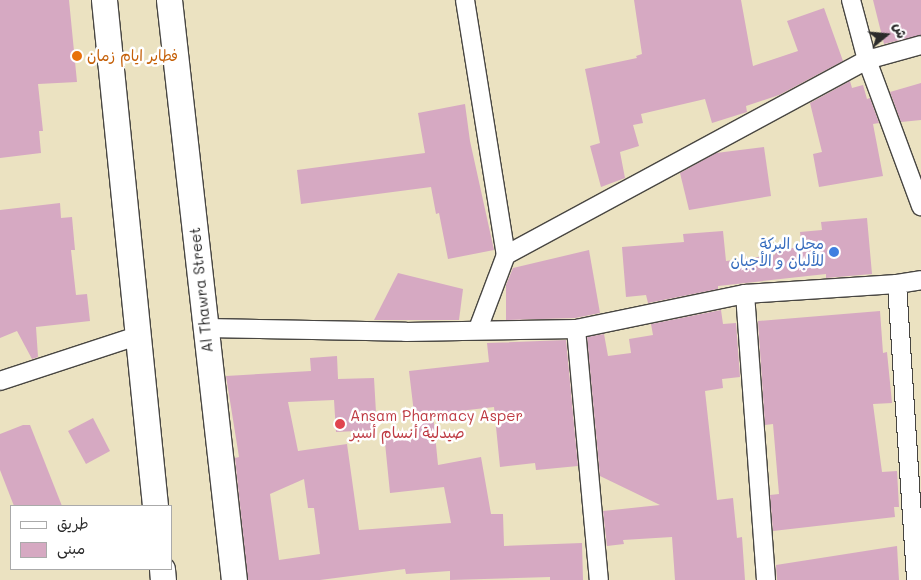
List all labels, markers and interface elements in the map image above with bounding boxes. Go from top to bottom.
north arrow [861,10,911,60]
text: ش [889,20,912,41]
place label: فطاير ايام زمان [87,47,178,65]
marker: فطاير ايام زمان [71,50,83,62]
street label: Al Thawra Street [185,226,217,354]
place label: محل البركة للألبان و الأجبان [731,234,824,269]
marker: محل البركة للألبان و الأجبان [828,246,840,258]
place label: Ansam Pharmacy Asper صيدلية أنسام أسبر [350,406,523,441]
marker: Ansam Pharmacy Asper صيدلية أنسام أسبر [334,418,346,430]
legend [10,505,172,570]
text: طريق [57,513,89,533]
text: مبنى [57,538,85,558]

